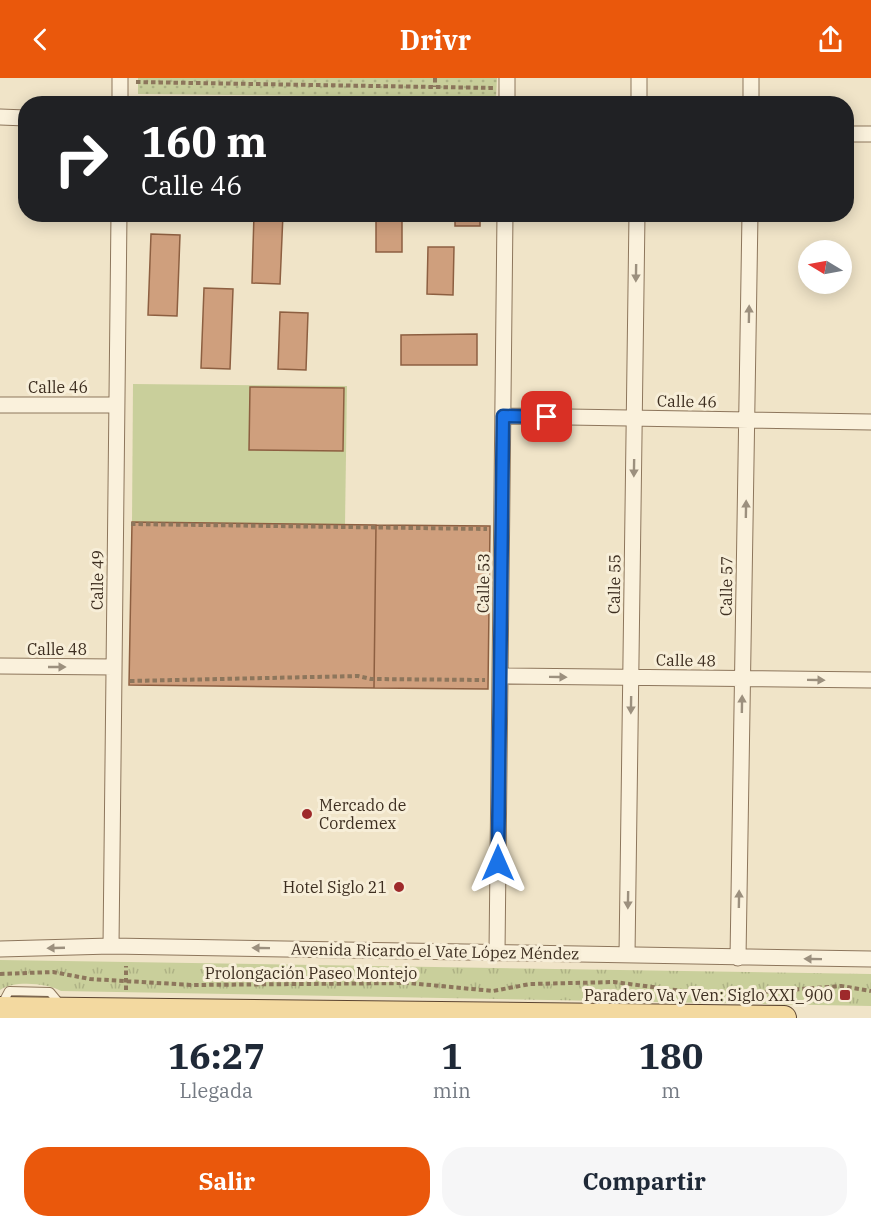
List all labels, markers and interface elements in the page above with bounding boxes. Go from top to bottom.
text: Drivr [400,22,471,57]
icon: back [24,23,57,56]
icon: share [814,23,847,56]
text: 160 m [141,114,267,169]
icon: right [42,120,120,198]
text: Calle 46 [141,167,242,202]
north arrow [798,240,852,294]
map controls [798,240,852,294]
one-way arrow [631,263,641,282]
one-way arrow [744,305,754,324]
street label: Calle 46 [28,377,88,397]
street label: Calle 46 [657,390,717,412]
pin [521,391,572,442]
icon: arrive [530,400,563,433]
one-way arrow [629,458,638,477]
one-way arrow [741,500,751,519]
street label: Calle 49 [86,550,108,610]
street label: Calle 53 [472,553,494,613]
street label: Calle 55 [603,554,625,614]
street label: Calle 57 [715,556,737,616]
street label: Calle 48 [27,639,87,659]
street label: Calle 48 [656,649,716,671]
one-way arrow [48,662,67,672]
one-way arrow [549,672,568,682]
one-way arrow [807,675,826,685]
one-way arrow [626,695,635,714]
one-way arrow [737,695,747,714]
place label: Mercado de Cordemex [319,795,406,833]
marker: Mercado de Cordemex [300,807,314,821]
position arrow [466,831,530,895]
place label: Hotel Siglo 21 [283,877,387,897]
marker: Hotel Siglo 21 [392,880,406,894]
one-way arrow [623,890,633,909]
one-way arrow [734,890,744,909]
street label: Avenida Ricardo el Vate López Méndez [291,938,579,964]
one-way arrow [46,943,65,952]
one-way arrow [251,944,270,953]
one-way arrow [803,954,822,963]
street label: Prolongación Paseo Montejo [205,963,417,983]
place label: Paradero Va y Ven: Siglo XXI_900 [584,985,833,1005]
marker: Paradero Va y Ven: Siglo XXI_900 [838,988,852,1002]
text: 16:27 [168,1032,265,1079]
text: 1 [441,1032,463,1079]
text: 180 [638,1032,703,1079]
text: Llegada [180,1077,253,1104]
text: min [433,1077,471,1104]
text: m [661,1077,680,1104]
button: Salir [24,1147,430,1216]
button: Compartir [442,1147,847,1216]

